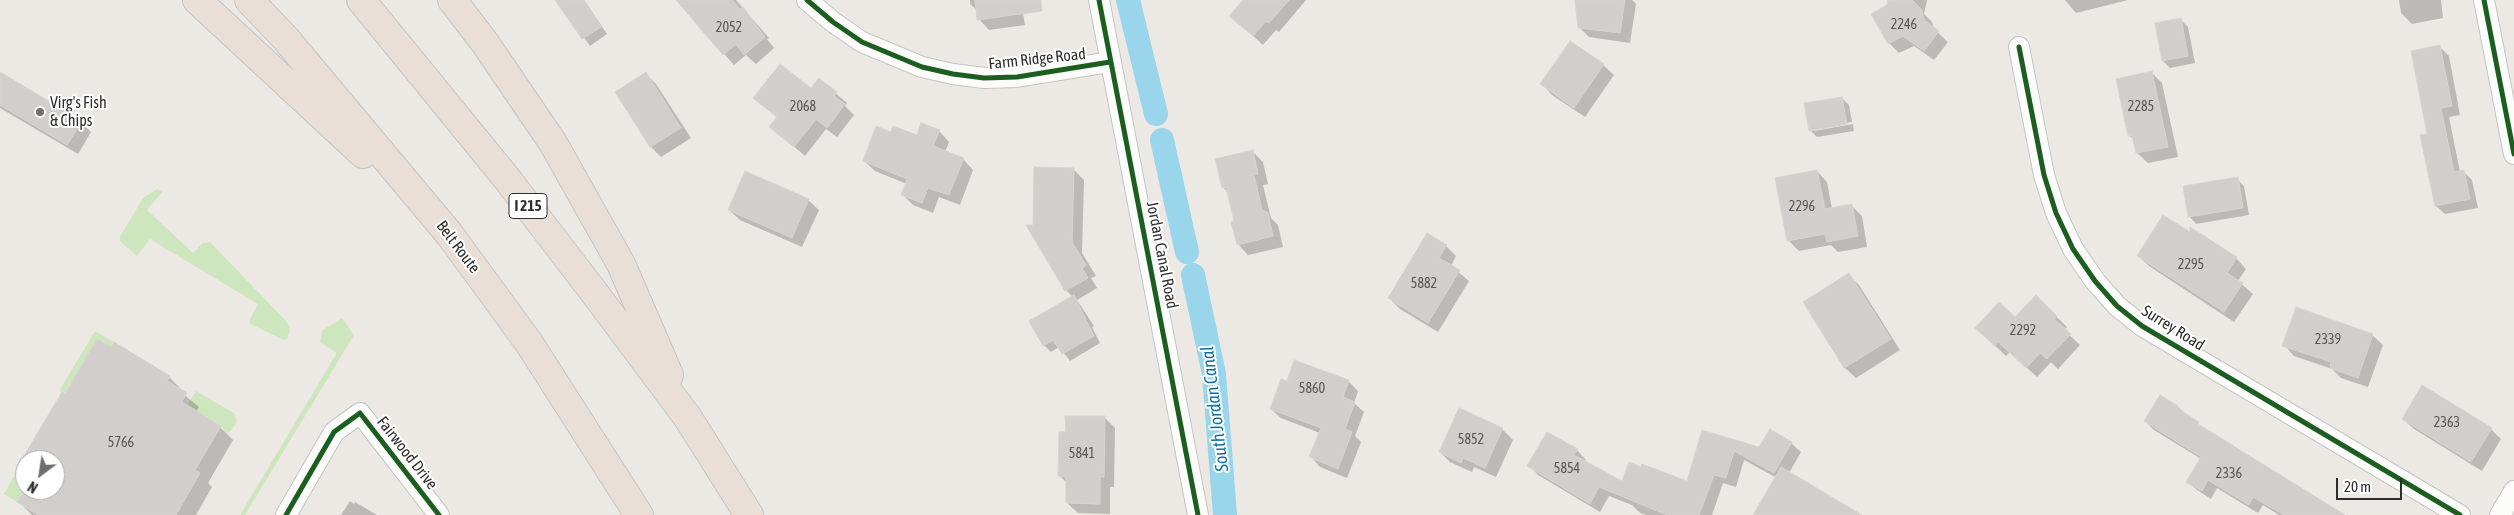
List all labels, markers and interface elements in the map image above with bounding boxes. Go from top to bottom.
house number: 2246 [1891,17,1917,33]
house number: 2052 [716,20,742,36]
street label: Farm Ridge Road [987,44,1087,74]
place label: Virg's Fish & Chips [50,93,107,131]
house number: 2068 [790,99,816,115]
house number: 2285 [2128,99,2154,115]
marker: Virg's Fish & Chips [34,106,46,118]
road number: I 215 [509,194,547,218]
house number: 2296 [1789,199,1815,215]
street label: Jordan Canal Road [1142,200,1182,310]
street label: Belt Route [432,217,484,277]
house number: 2295 [2178,257,2204,273]
house number: 5882 [1411,276,1437,292]
street label: Surrey Road [2138,301,2208,355]
house number: 2292 [2010,323,2036,339]
house number: 2339 [2315,332,2341,348]
water label: South Jordan Canal [1197,345,1233,473]
house number: 5860 [1299,381,1325,397]
street label: Fairwood Drive [373,413,441,493]
house number: 2363 [2434,415,2460,431]
house number: 5852 [1458,432,1484,448]
house number: 5766 [108,435,134,451]
house number: 5841 [1069,446,1095,462]
north arrow [15,450,65,500]
house number: 5854 [1554,461,1580,477]
house number: 2336 [2216,466,2242,482]
scale bar [2339,468,2405,500]
text: N [25,478,40,496]
text: 20 m [2344,478,2371,495]

